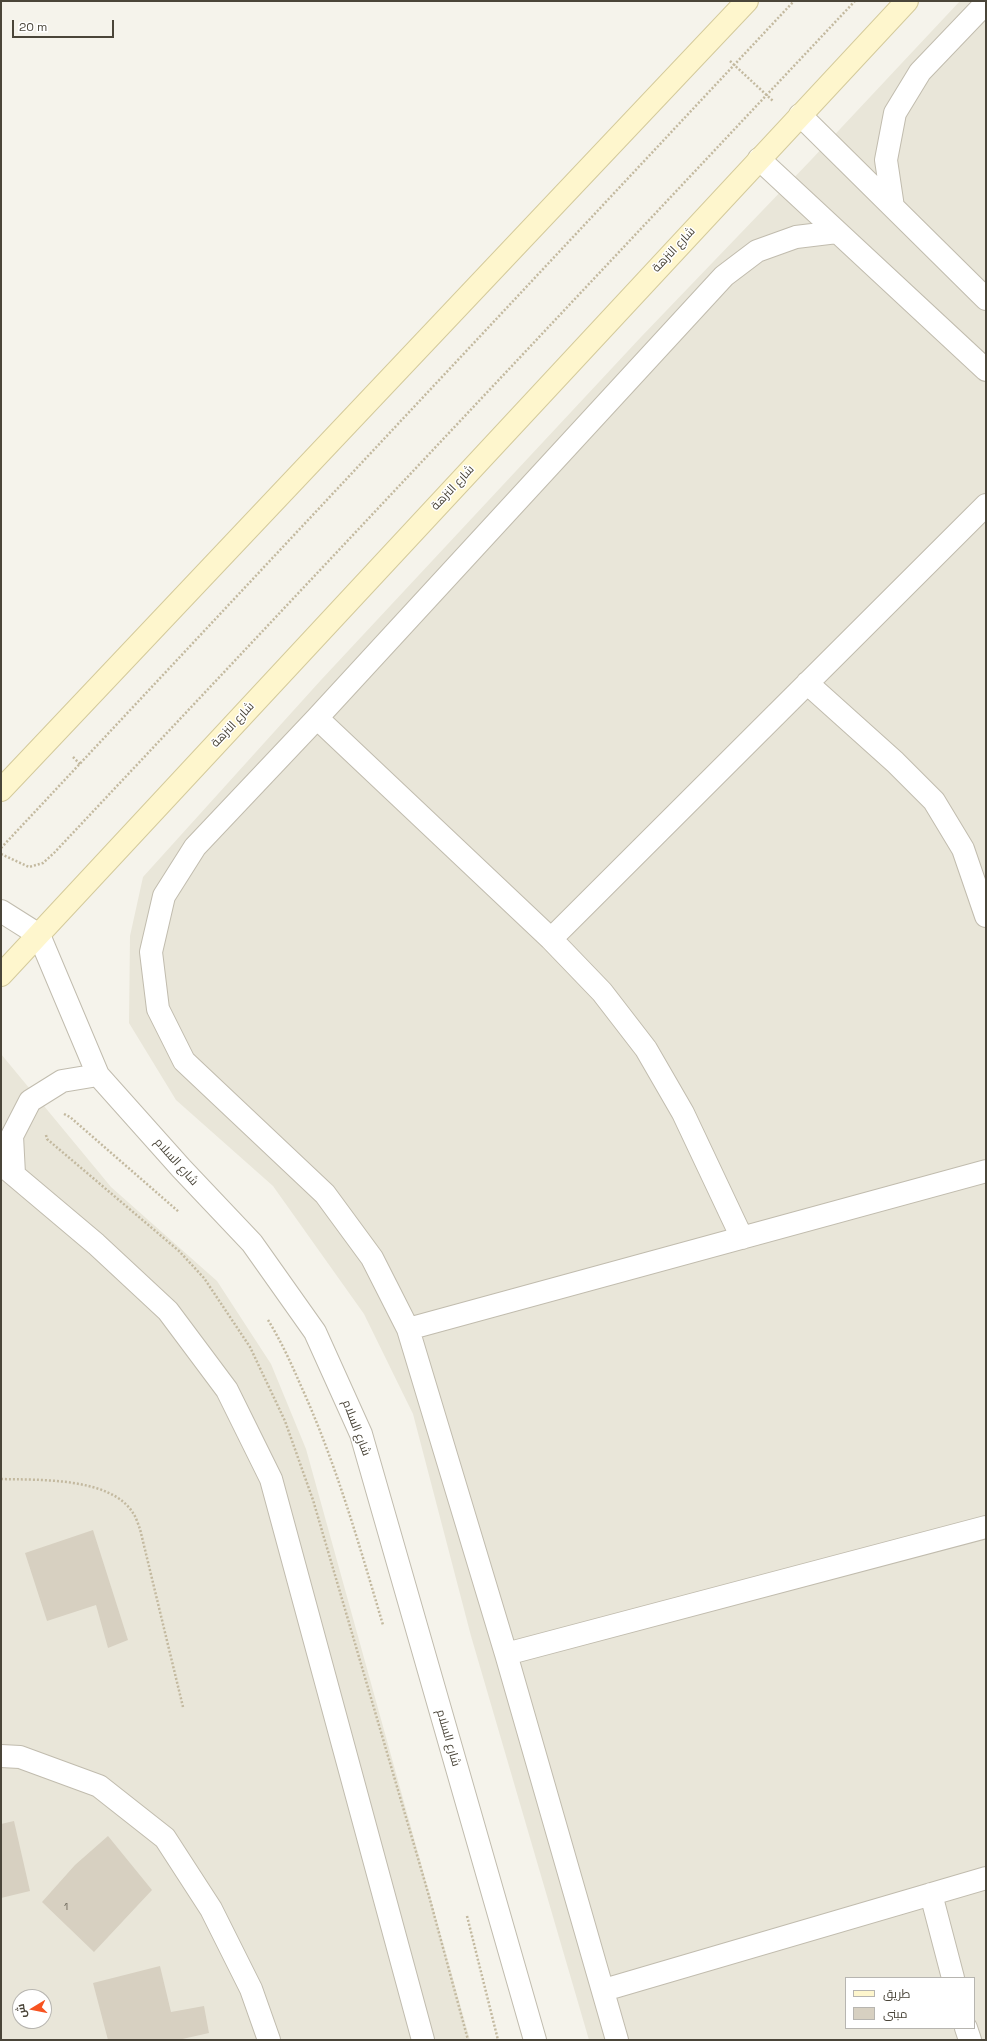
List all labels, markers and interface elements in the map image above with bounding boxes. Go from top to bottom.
scale bar [14,12,116,38]
text: 20 m [19,19,47,35]
street label: شارع النزهة [649,224,699,276]
street label: شارع النزهة [428,462,478,514]
street label: شارع النزهة [208,699,258,751]
street label: شارع السلام [151,1135,201,1189]
street label: شارع السلام [339,1398,373,1458]
street label: شارع السلام [433,1708,463,1768]
house number: 1 [64,1901,68,1913]
legend [845,1977,975,2029]
text: طريق [883,1986,910,2002]
north arrow [12,1989,52,2029]
text: ش [13,2003,29,2019]
text: مبنى [883,2006,908,2022]

